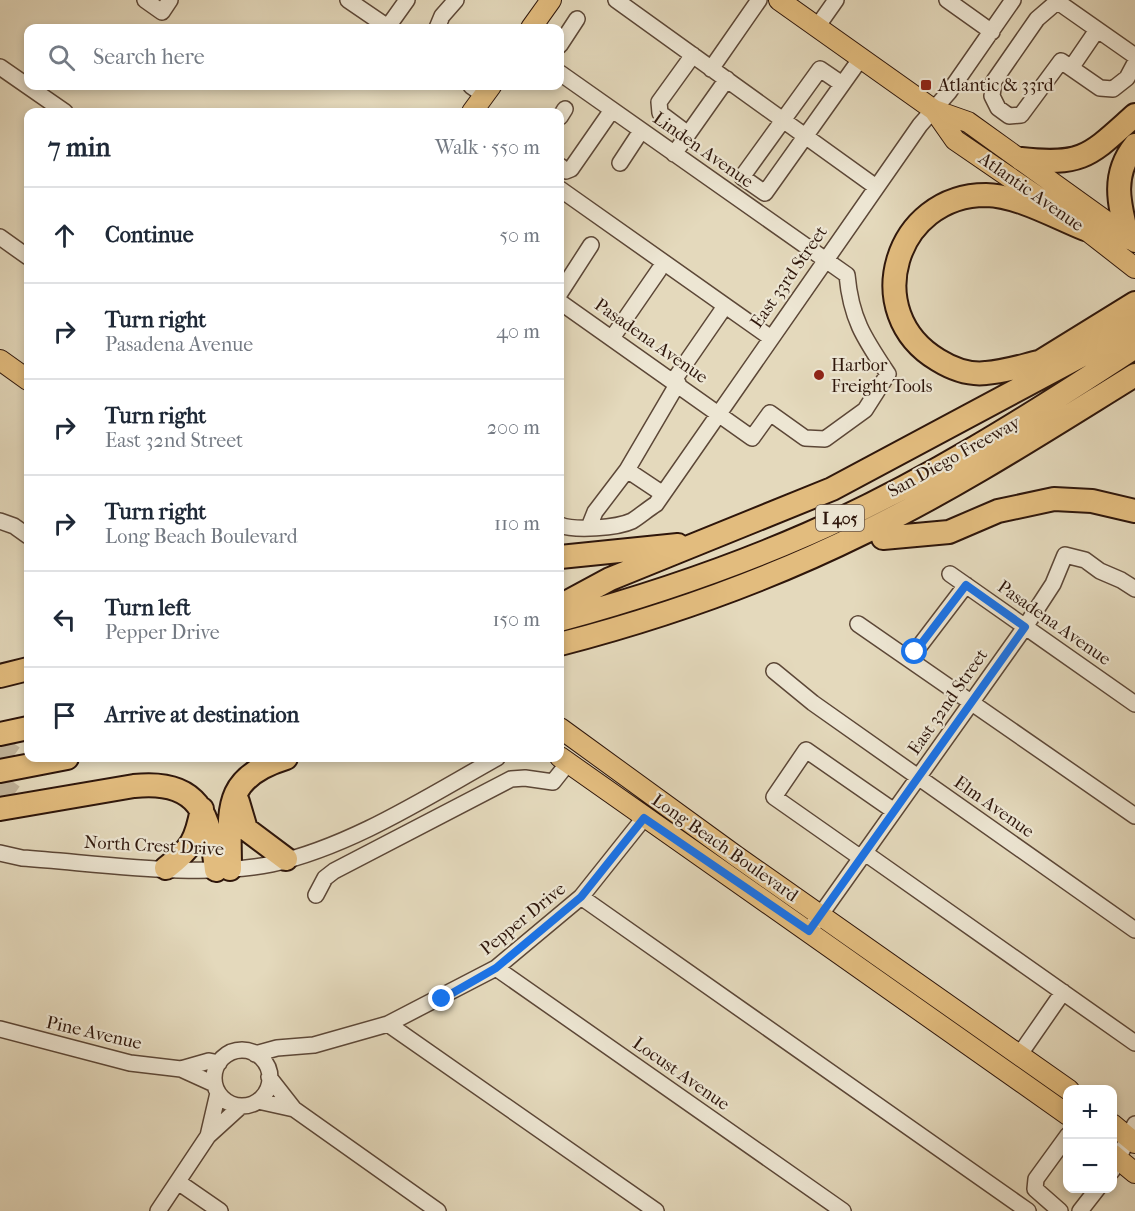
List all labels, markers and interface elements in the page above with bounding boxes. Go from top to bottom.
search box [24,24,564,90]
icon: search [45,41,78,74]
text: Search here [93,44,205,70]
place label: Atlantic & 33rd [937,75,1054,96]
marker: Atlantic & 33rd [919,78,933,92]
street label: Linden Avenue [649,108,757,192]
text: 7 min [48,132,111,163]
text: Walk · 550 m [435,136,540,159]
street label: Atlantic Avenue [974,148,1088,236]
icon: ahead [48,219,81,252]
text: Continue [105,222,194,248]
street label: East 33rd Street [746,222,832,332]
text: 50 m [499,224,540,247]
street label: Pasadena Avenue [590,294,712,388]
text: Turn right [105,307,206,333]
icon: right [48,315,81,348]
text: 40 m [496,320,540,343]
text: Pasadena Avenue [105,333,253,356]
place label: Harbor Freight Tools [831,355,933,397]
marker: Harbor Freight Tools [812,368,826,382]
text: Turn right [105,403,206,429]
icon: right [48,411,81,444]
street label: San Diego Freeway [884,411,1025,502]
text: 200 m [487,416,540,439]
text: East 32nd Street [105,429,243,452]
text: Turn right [105,499,206,525]
road number: I 405 [816,505,864,531]
icon: right [48,507,81,540]
text: 110 m [494,512,540,535]
text: Long Beach Boulevard [105,525,298,548]
street label: Pasadena Avenue [993,576,1115,670]
text: Turn left [105,595,191,621]
icon: left [48,603,81,636]
text: 150 m [492,608,540,631]
text: Pepper Drive [105,621,220,644]
route start [901,638,927,664]
street label: East 32nd Street [904,645,993,759]
icon: arrive [48,699,81,732]
text: Arrive at destination [105,702,299,728]
street label: Elm Avenue [950,772,1038,842]
street label: Long Beach Boulevard [648,790,802,906]
street label: North Crest Drive [84,832,224,860]
street label: Pepper Drive [476,878,570,960]
route end [428,985,454,1011]
street label: Pine Avenue [44,1012,144,1054]
street label: Locust Avenue [629,1033,733,1115]
map controls [1063,1085,1117,1193]
button: + [1063,1085,1117,1139]
button: − [1063,1139,1117,1193]

